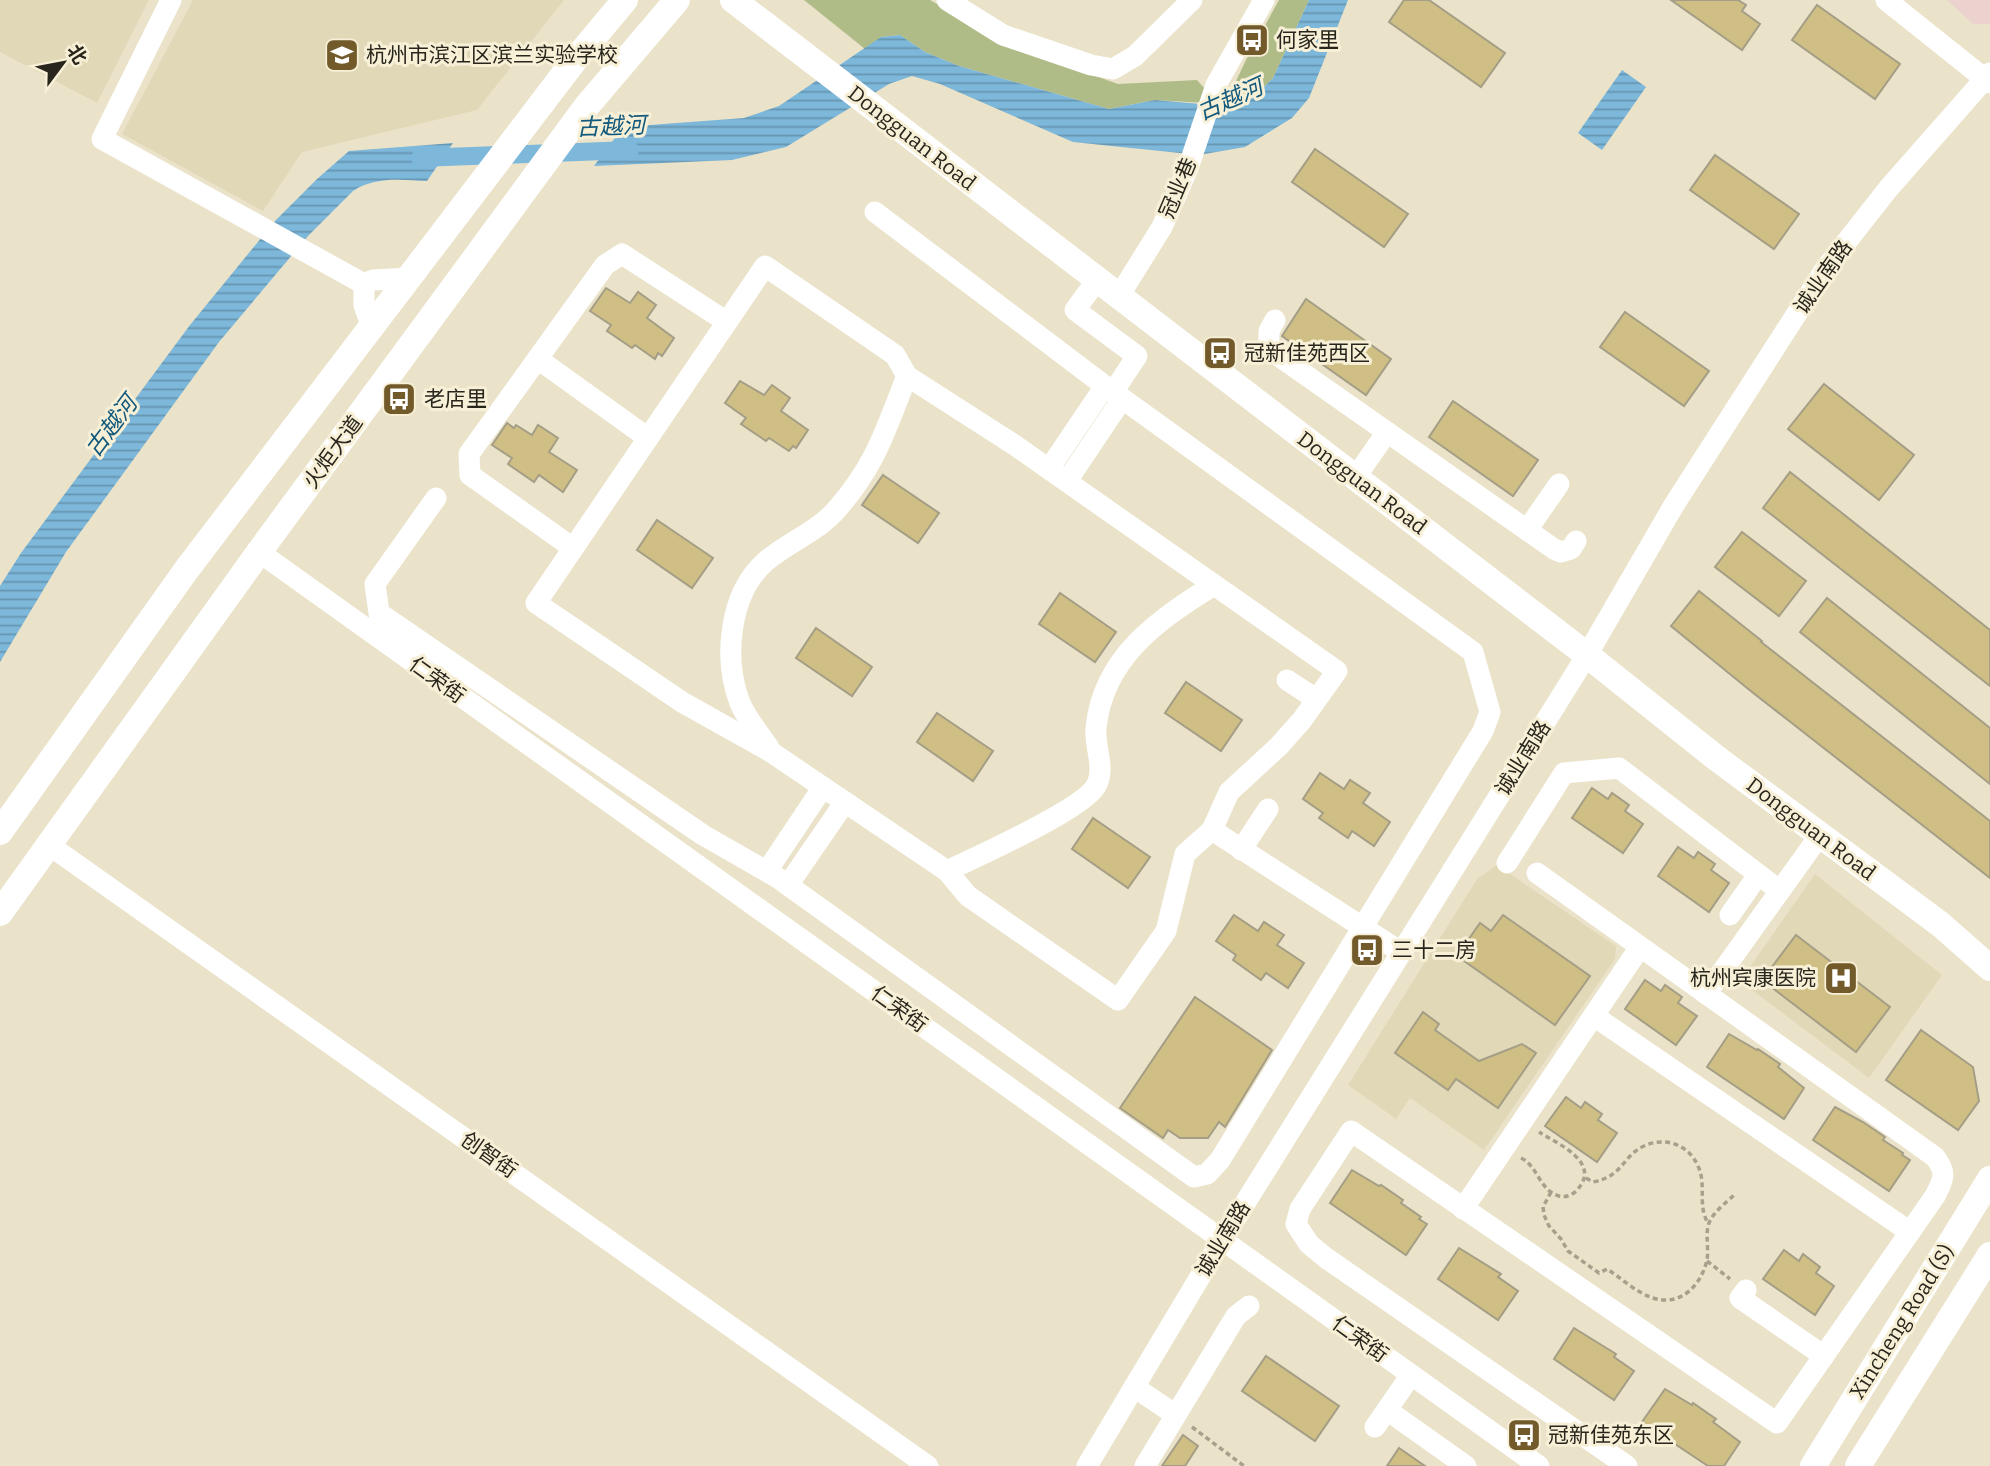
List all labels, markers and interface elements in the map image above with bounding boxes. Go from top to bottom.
bus stop icon: 何家里 [1233,21,1271,59]
place label: 何家里 [1276,27,1339,53]
north arrow [28,28,98,98]
school or university icon: 杭州市滨江区滨兰实验学校 [323,36,361,74]
text: 北 [62,40,92,68]
place label: 杭州市滨江区滨兰实验学校 [366,42,618,68]
water label: 古越河 [1193,71,1271,126]
street label: Dongguan Road [843,80,981,196]
water label: 古越河 [576,111,650,141]
street label: 冠业巷 [1154,154,1202,222]
street label: 诚业南路 [1788,235,1858,319]
bus stop icon: 冠新佳苑西区 [1201,334,1239,372]
place label: 冠新佳苑西区 [1244,340,1370,366]
bus stop icon: 老店里 [380,380,418,418]
place label: 老店里 [424,386,487,412]
water label: 古越河 [79,387,145,462]
street label: 火炬大道 [298,410,368,494]
street label: Dongguan Road [1292,426,1432,540]
street label: 仁荣街 [404,651,470,709]
street label: 诚业南路 [1490,715,1556,801]
street label: Dongguan Road [1741,772,1881,886]
bus stop icon: 三十二房 [1348,931,1386,969]
place label: 三十二房 [1392,937,1476,963]
hospital icon: 杭州宾康医院 [1822,959,1860,997]
place label: 杭州宾康医院 [1690,965,1816,991]
street label: 仁荣街 [866,980,932,1038]
street label: 创智街 [456,1126,522,1184]
street label: 诚业南路 [1190,1196,1256,1282]
street label: Xincheng Road (S) [1844,1240,1960,1404]
street label: 仁荣街 [1327,1310,1393,1368]
bus stop icon: 冠新佳苑东区 [1505,1416,1543,1454]
place label: 冠新佳苑东区 [1548,1422,1674,1448]

